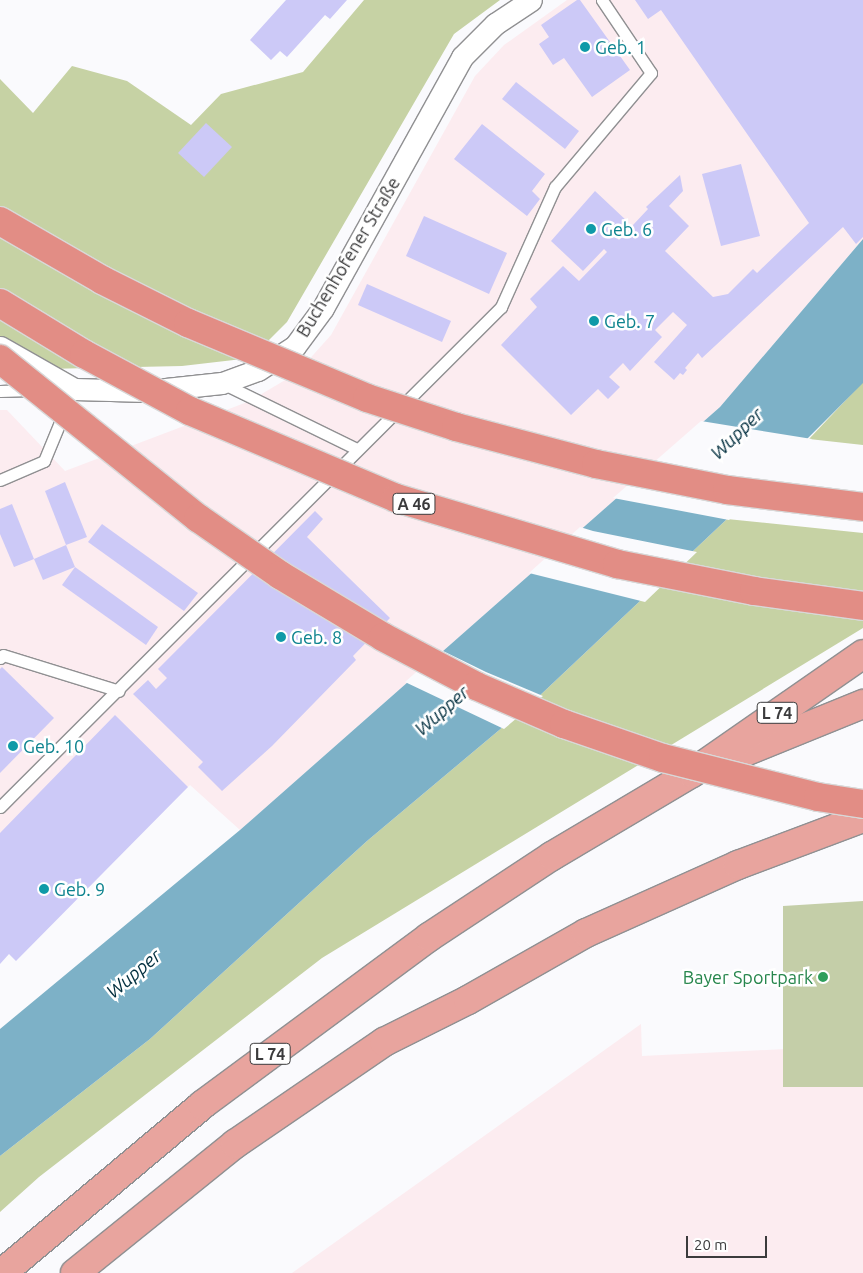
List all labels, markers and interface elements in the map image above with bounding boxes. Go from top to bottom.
place label: Geb. 1 [595,36,646,58]
marker: Geb. 1 [579,41,591,53]
street label: Buchenhofener Straße [292,173,404,341]
place label: Geb. 6 [601,218,652,240]
marker: Geb. 6 [585,223,597,235]
place label: Geb. 7 [604,310,655,332]
marker: Geb. 7 [588,315,600,327]
water label: Wupper [706,404,768,464]
road number: A 46 [392,490,436,518]
place label: Geb. 8 [291,626,342,648]
marker: Geb. 8 [275,631,287,643]
water label: Wupper [410,681,474,741]
road number: L 74 [756,700,798,726]
place label: Geb. 10 [23,735,84,757]
marker: Geb. 10 [7,740,19,752]
place label: Geb. 9 [54,878,105,900]
marker: Geb. 9 [38,883,50,895]
water label: Wupper [102,945,166,1003]
place label: Bayer Sportpark [683,966,813,988]
marker: Bayer Sportpark [817,971,829,983]
road number: L 74 [249,1040,291,1068]
scale bar [688,1226,769,1258]
text: 20 m [694,1236,727,1253]

